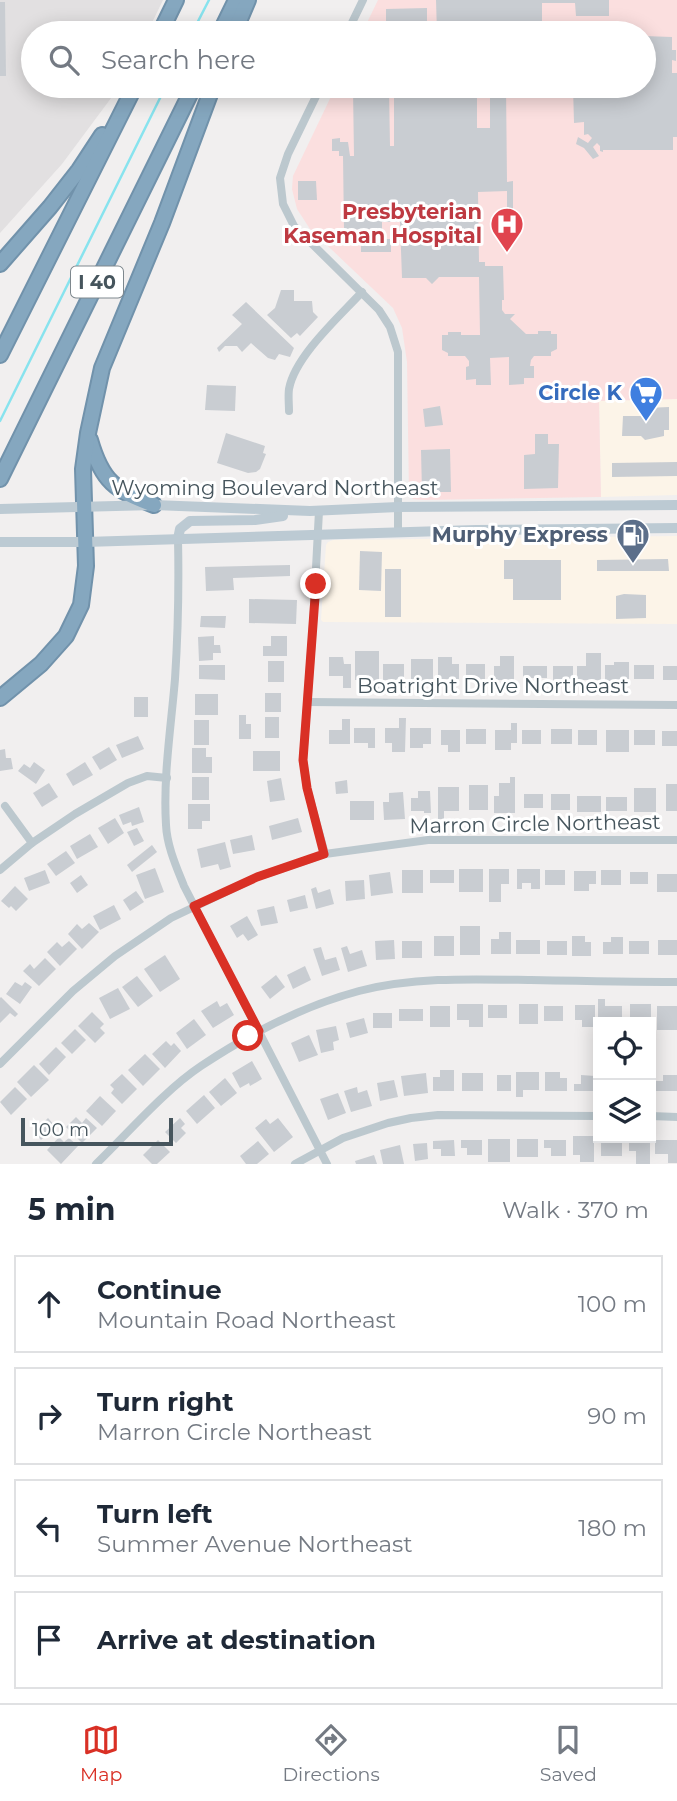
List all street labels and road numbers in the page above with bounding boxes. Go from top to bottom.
road number: I 40 [71,266,123,298]
street label: Wyoming Boulevard Northeast [111,475,439,500]
street label: Boatright Drive Northeast [357,673,629,698]
street label: Marron Circle Northeast [409,809,661,838]

